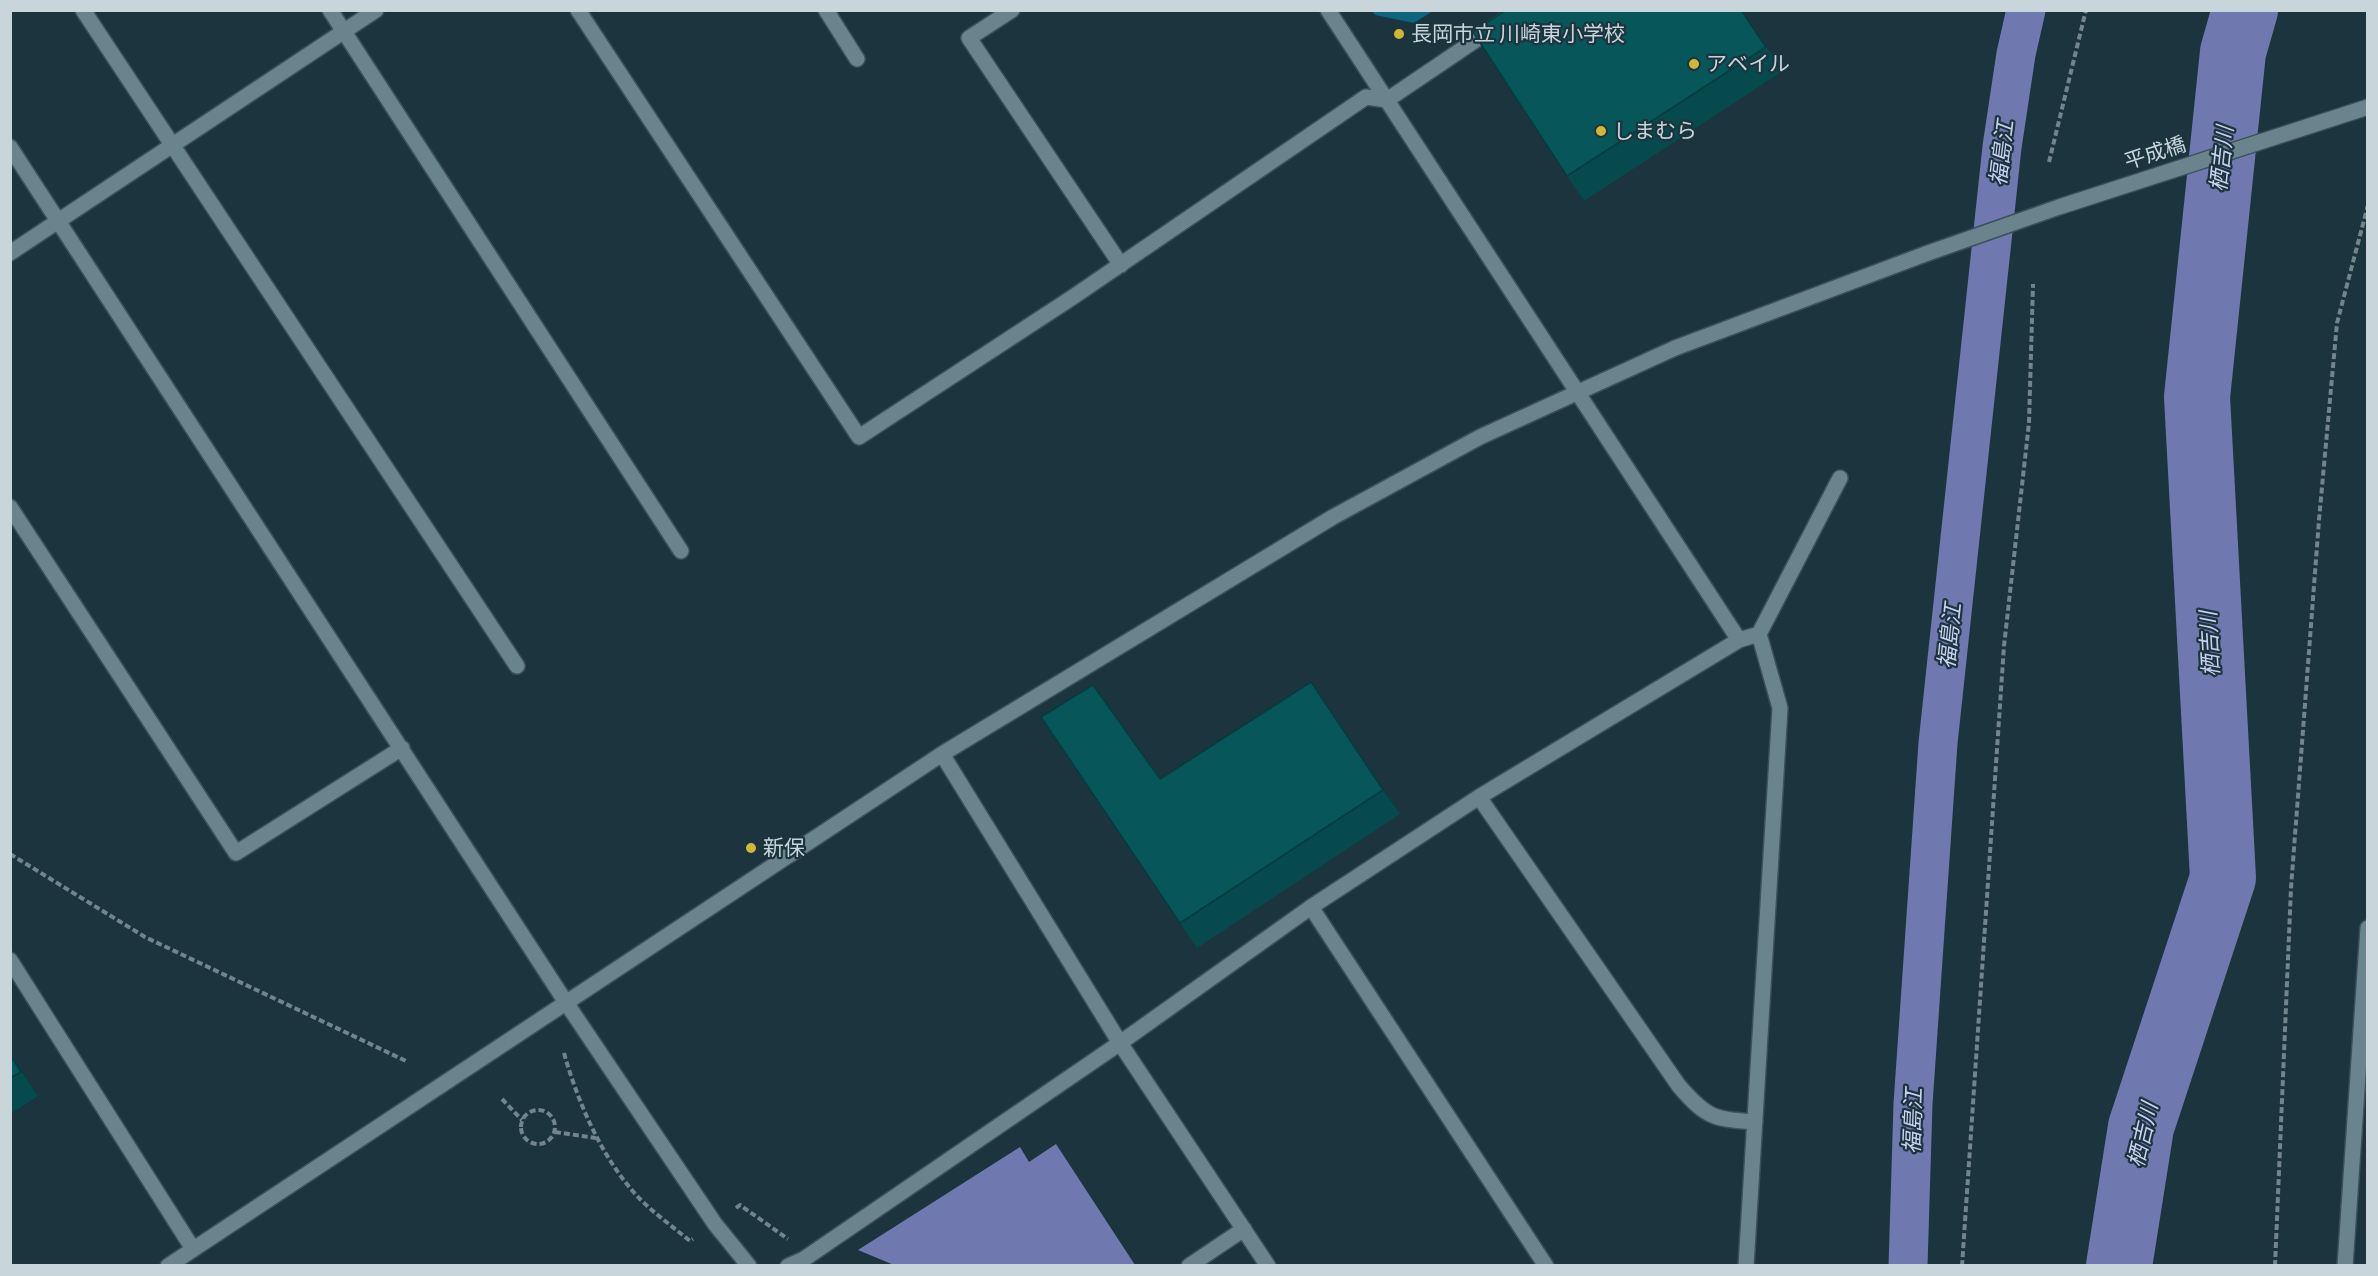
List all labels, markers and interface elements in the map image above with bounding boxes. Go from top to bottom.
place label: 長岡市立 川崎東小学校 [1411,21,1625,47]
marker: 長岡市立 川崎東小学校 [1392,27,1406,41]
place label: アベイル [1706,51,1790,77]
marker: アベイル [1687,57,1701,71]
place label: しまむら [1613,118,1697,144]
water label: 福島江 [1985,119,2019,187]
marker: しまむら [1594,124,1608,138]
water label: 栖吉川 [2205,125,2239,193]
street label: 平成橋 [2121,131,2189,175]
water label: 福島江 [1933,602,1967,670]
water label: 栖吉川 [2195,610,2225,678]
place label: 新保 [763,835,805,861]
marker: 新保 [744,841,758,855]
water label: 福島江 [1899,1088,1927,1154]
water label: 栖吉川 [2123,1100,2163,1170]

